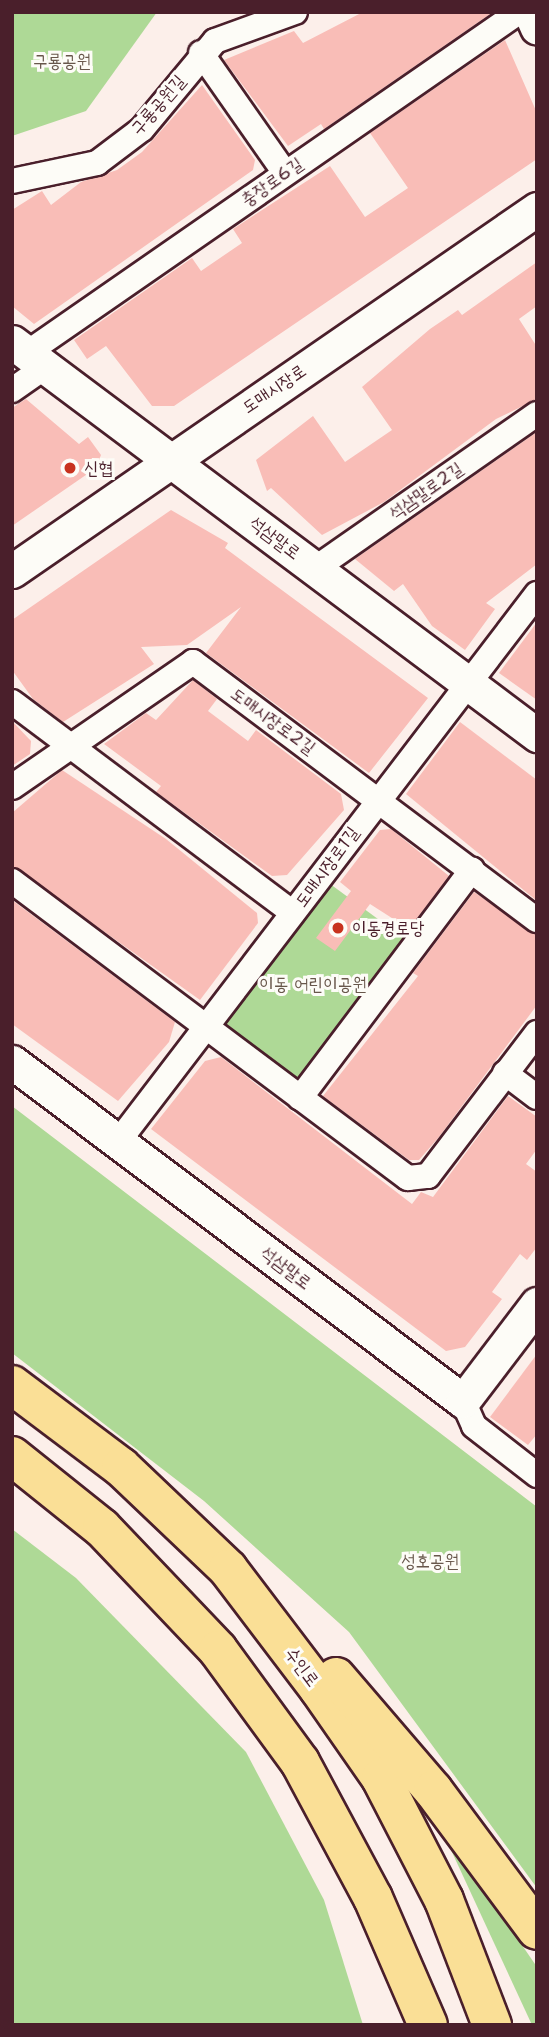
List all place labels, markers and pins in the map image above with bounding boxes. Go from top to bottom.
place label: 신협 [84,457,113,479]
marker: 신협 [62,460,78,476]
place label: 이동경로당 [352,917,424,939]
marker: 이동경로당 [330,920,346,936]

